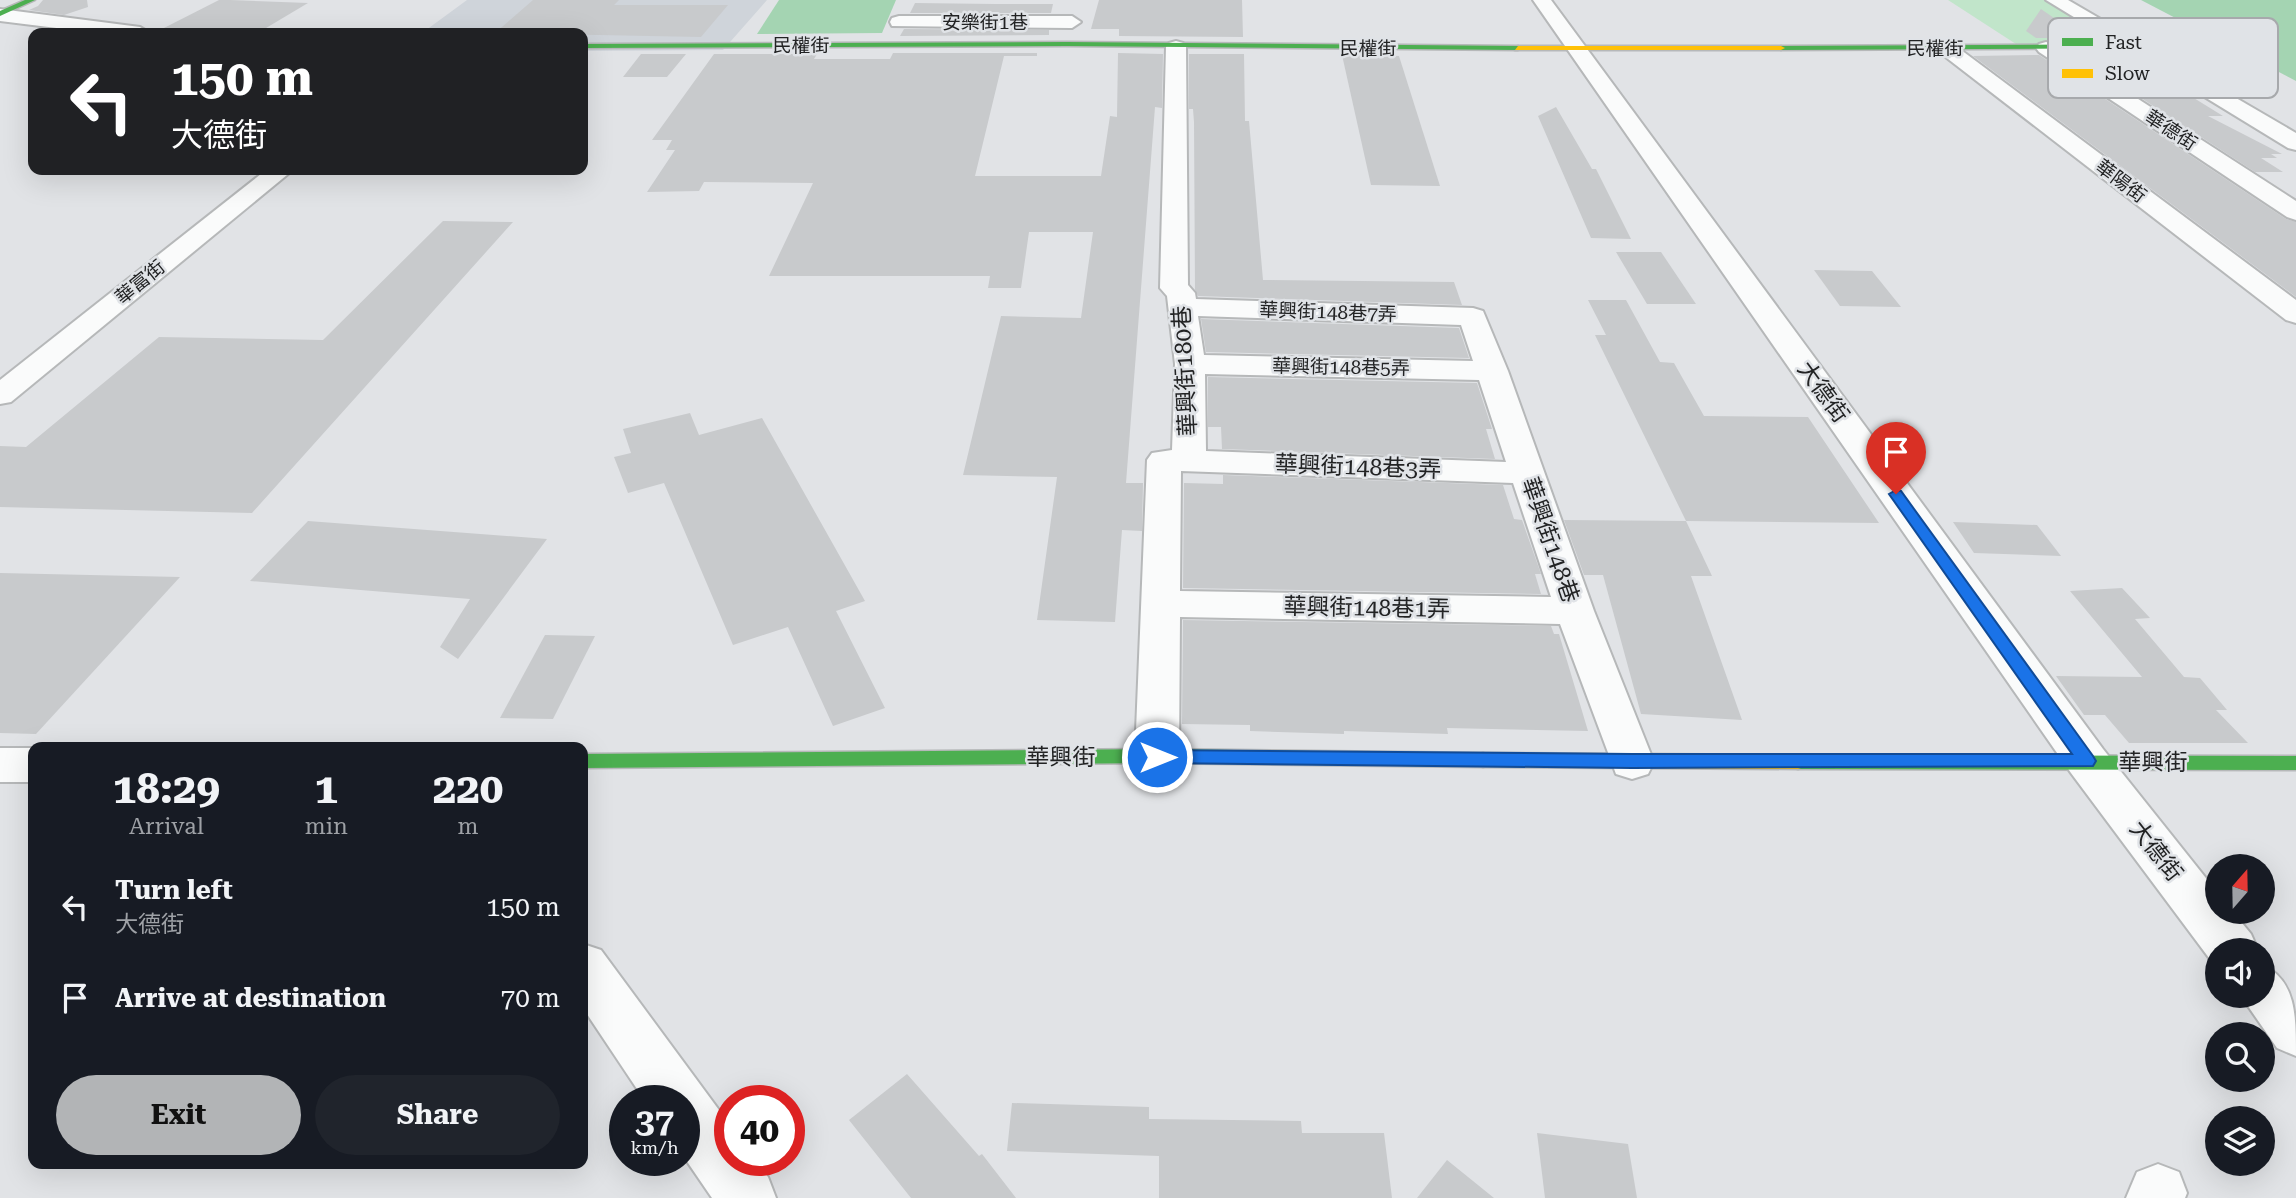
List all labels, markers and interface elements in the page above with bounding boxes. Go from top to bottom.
street label: 安樂街1巷 [942,11,1028,34]
legend [2048,18,2278,98]
text: Fast [2105,31,2142,54]
street label: 民權街 [772,34,830,57]
street label: 民權街 [1339,37,1397,60]
street label: 民權街 [1906,37,1964,60]
text: 150 m [171,50,313,107]
icon: left [56,56,147,147]
text: Slow [2105,62,2150,85]
street label: 華德街 [2141,105,2201,155]
text: 大德街 [171,116,267,154]
street label: 華陽街 [2091,155,2151,207]
street label: 華富街 [111,255,169,309]
street label: 華興街148巷7弄 [1259,298,1397,326]
street label: 華興街180巷 [1168,305,1202,437]
street label: 華興街148巷5弄 [1272,354,1410,380]
street label: 大德街 [1792,356,1854,428]
pin [1866,422,1926,494]
icon: arrive [1877,433,1915,471]
street label: 華興街148巷3弄 [1274,451,1442,483]
street label: 華興街148巷 [1516,474,1584,606]
street label: 華興街148巷1弄 [1284,593,1450,623]
position arrow [1120,720,1194,794]
street label: 華興街 [1027,744,1096,771]
street label: 華興街 [2119,749,2188,776]
text: 18:29 [113,764,220,813]
text: 1 [315,764,338,813]
text: 220 [433,764,503,813]
text: Arrival [129,813,204,840]
text: min [305,813,348,840]
text: m [457,813,478,840]
street label: 大德街 [2124,816,2188,886]
north arrow [2205,854,2275,924]
map controls [2205,854,2275,1176]
text: Turn left [115,875,233,905]
icon: left [56,888,94,926]
text: 150 m [486,892,560,922]
text: 大德街 [115,911,184,938]
button: sound [2205,938,2275,1008]
icon: arrive [56,979,94,1017]
text: Arrive at destination [115,983,386,1013]
text: 70 m [501,983,560,1013]
button: search [2205,1022,2275,1092]
button: Exit [56,1075,301,1155]
button: Share [315,1075,560,1155]
speed limit sign: 40 [714,1085,805,1176]
text: 37 [635,1101,674,1142]
button: layers [2205,1106,2275,1176]
text: km/h [630,1137,679,1158]

